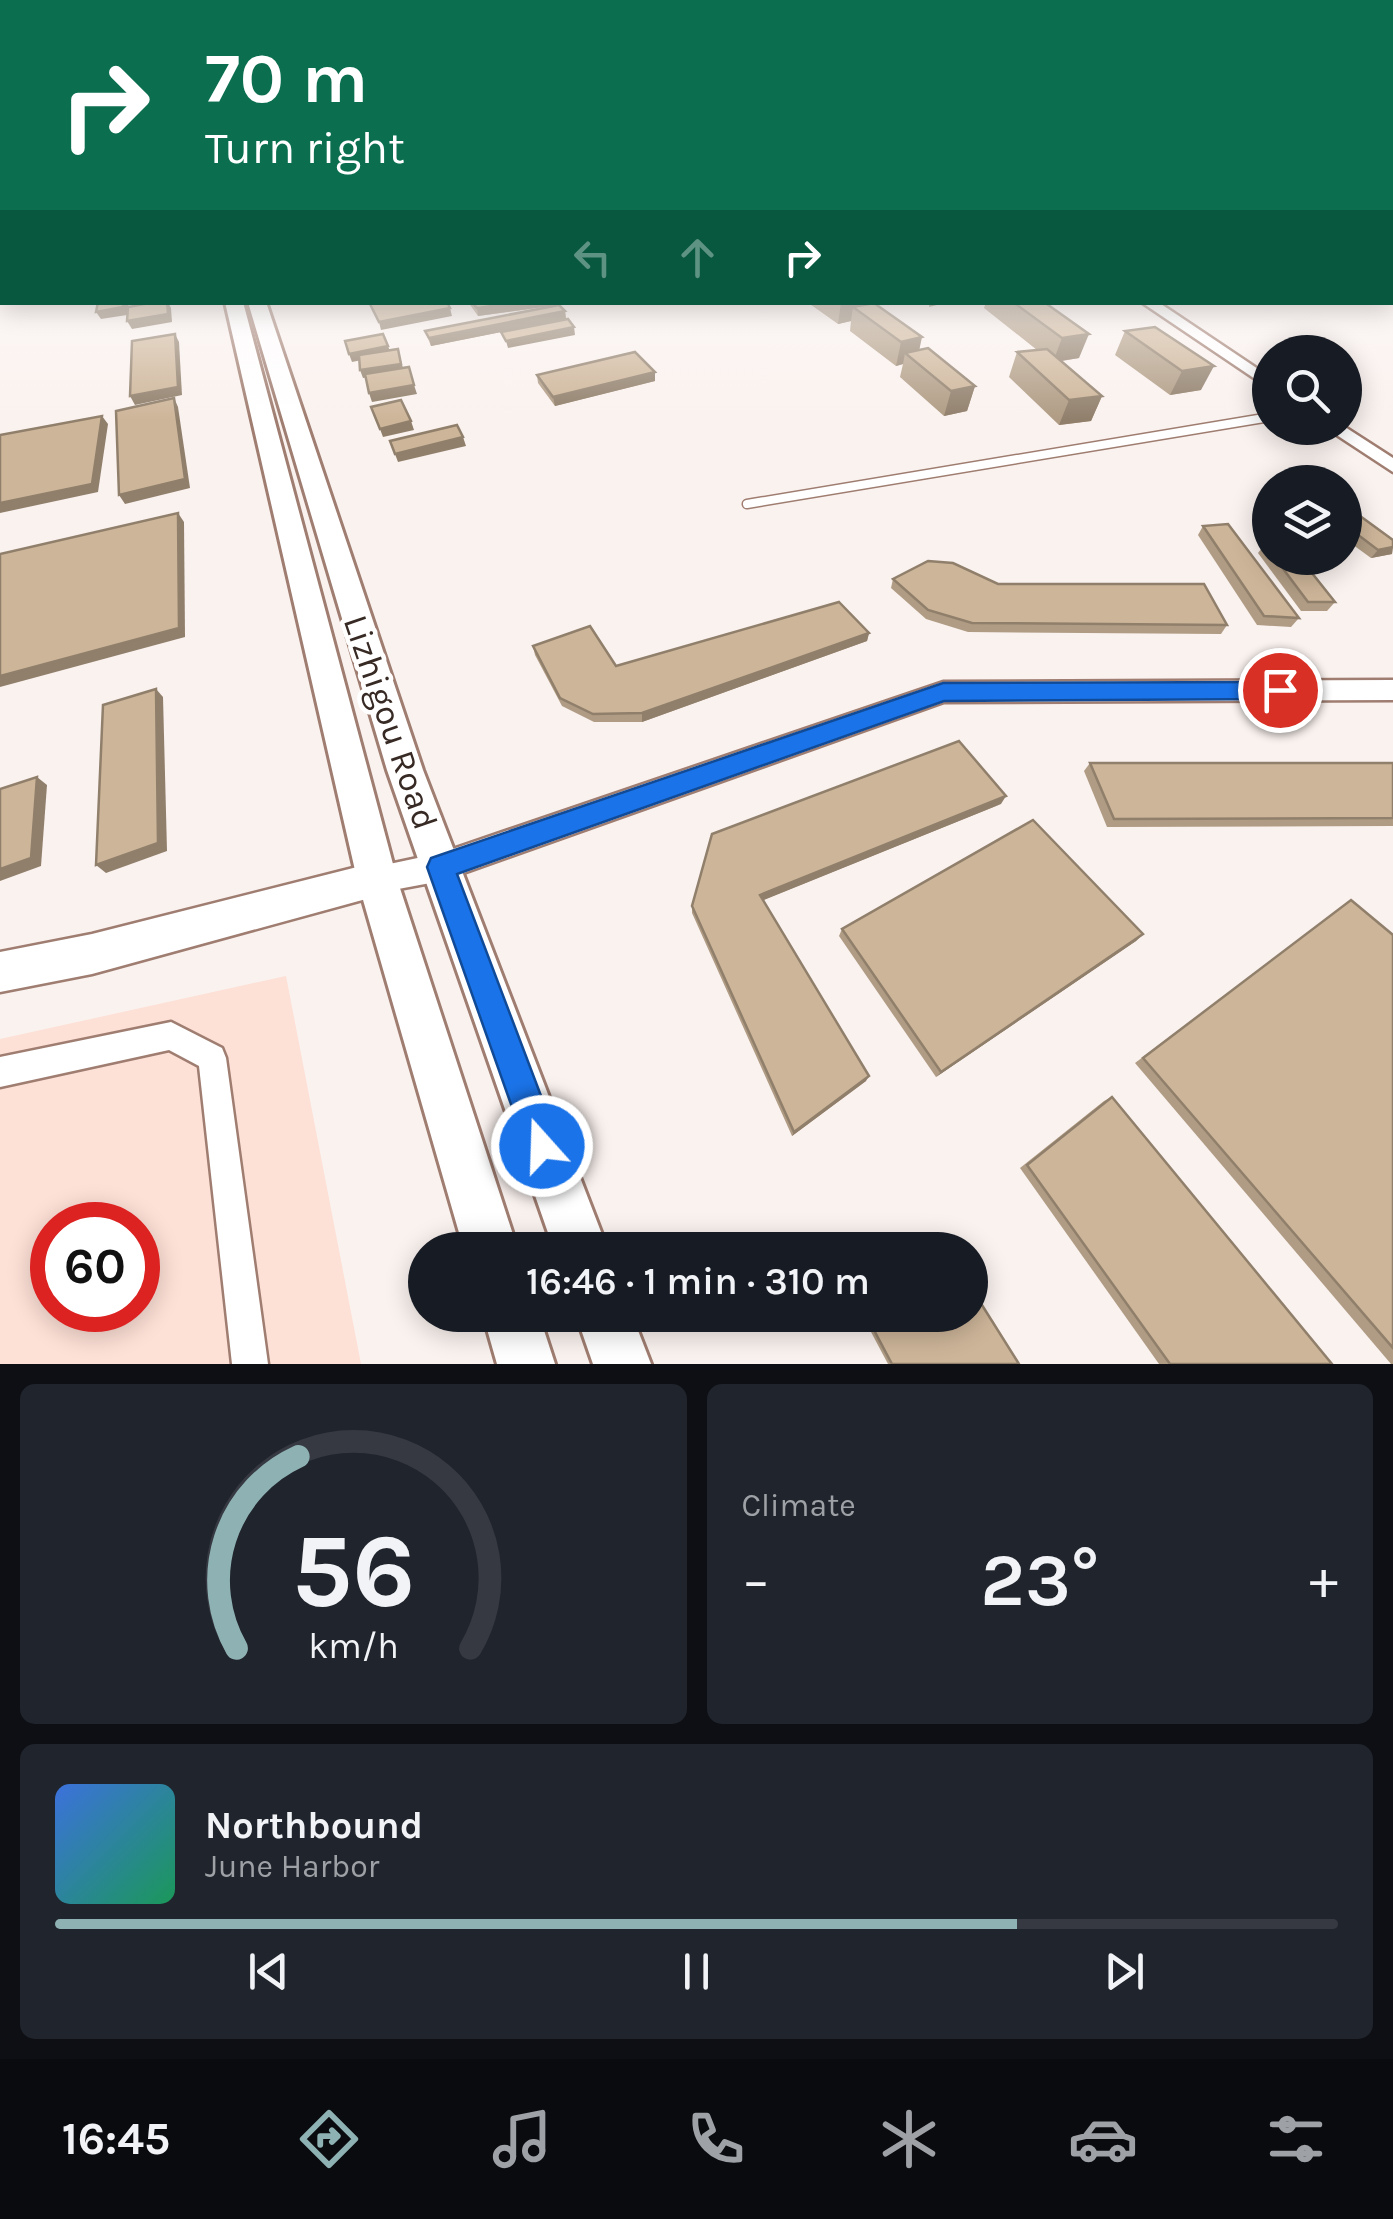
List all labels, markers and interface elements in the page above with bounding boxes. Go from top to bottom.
text: 70 m [205,38,368,120]
icon: right [40,40,170,170]
text: Turn right [205,122,405,174]
icon: left [565,230,620,285]
icon: ahead [670,230,725,285]
icon: right [775,230,830,285]
map controls [1252,335,1362,575]
button: search [1252,335,1362,445]
button: layers [1252,465,1362,575]
street label: Lizhigou Road [335,610,446,835]
pin [1238,648,1323,733]
icon: arrive [1253,663,1308,718]
position arrow [490,1094,594,1198]
speed limit sign: 60 [30,1202,160,1332]
text: 16:46 · 1 min · 310 m [526,1259,870,1304]
text: Climate [742,1487,856,1524]
text: 56 [291,1511,415,1632]
text: 23° [980,1536,1099,1624]
text: − [742,1548,770,1612]
text: + [1309,1548,1338,1612]
text: km/h [308,1625,399,1667]
text: Northbound [205,1803,423,1848]
text: June Harbor [205,1848,379,1885]
icon: previous [241,1944,296,1999]
icon: pause [669,1944,724,1999]
icon: next [1097,1944,1152,1999]
icon: directions [294,2104,364,2174]
icon: music [487,2104,557,2174]
icon: phone [681,2104,751,2174]
icon: climate [874,2104,944,2174]
icon: car [1068,2104,1138,2174]
icon: filters [1261,2104,1331,2174]
text: 16:45 [62,2113,170,2165]

